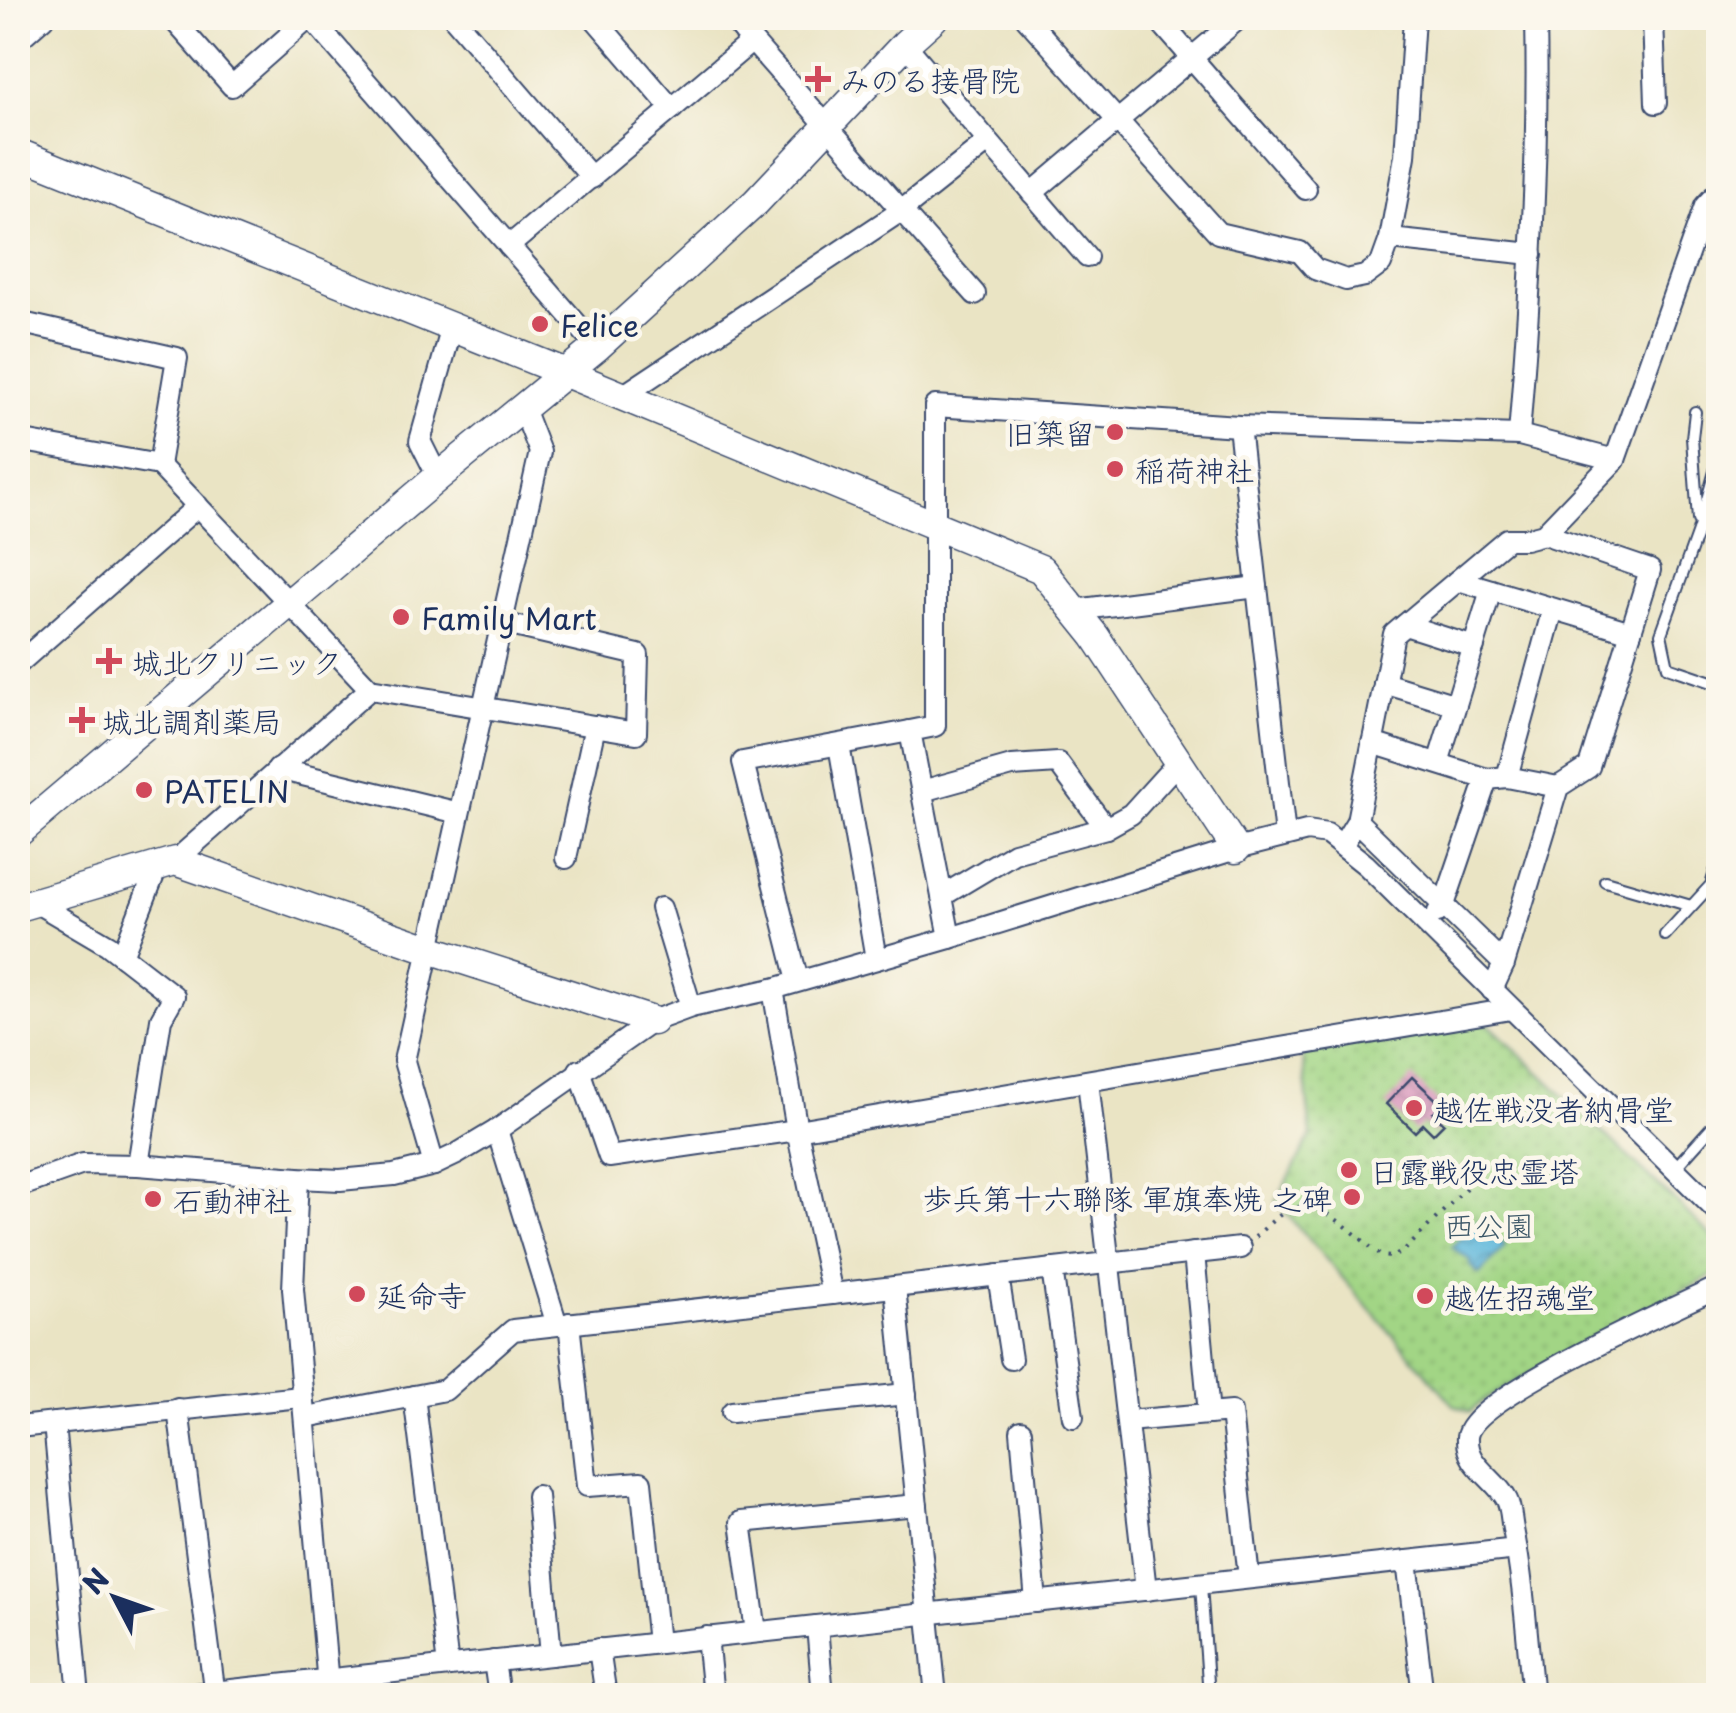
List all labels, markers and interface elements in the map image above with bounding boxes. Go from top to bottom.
place label: みのる接骨院 [840,57,1020,102]
marker: みのる接骨院 [805,66,831,92]
place label: Felice [560,302,639,347]
marker: Felice [529,313,551,335]
place label: 旧築留 [1005,410,1095,455]
marker: 旧築留 [1104,421,1126,443]
place label: 稲荷神社 [1135,447,1255,492]
marker: 稲荷神社 [1104,458,1126,480]
place label: Family Mart [421,595,597,640]
marker: Family Mart [390,606,412,628]
place label: 城北クリニック [132,639,342,684]
marker: 城北クリニック [96,648,122,674]
place label: 城北調剤薬局 [102,698,282,743]
marker: 城北調剤薬局 [71,709,93,731]
place label: PATELIN [164,768,289,813]
marker: PATELIN [133,779,155,801]
place label: 越佐戦没者納骨堂 [1434,1086,1674,1131]
marker: 越佐戦没者納骨堂 [1403,1097,1425,1119]
place label: 日露戦役忠霊塔 [1369,1148,1579,1193]
marker: 日露戦役忠霊塔 [1338,1159,1360,1181]
place label: 歩兵第十六聯隊 軍旗奉焼 之碑 [923,1175,1332,1220]
place label: 石動神社 [173,1177,293,1222]
marker: 歩兵第十六聯隊 軍旗奉焼 之碑 [1341,1186,1363,1208]
marker: 石動神社 [142,1188,164,1210]
park label: 西公園 [1444,1202,1534,1247]
place label: 延命寺 [377,1272,467,1317]
place label: 越佐招魂堂 [1445,1274,1595,1319]
marker: 延命寺 [346,1283,368,1305]
marker: 越佐招魂堂 [1414,1285,1436,1307]
north arrow [65,1548,165,1648]
text: N [71,1558,119,1603]

